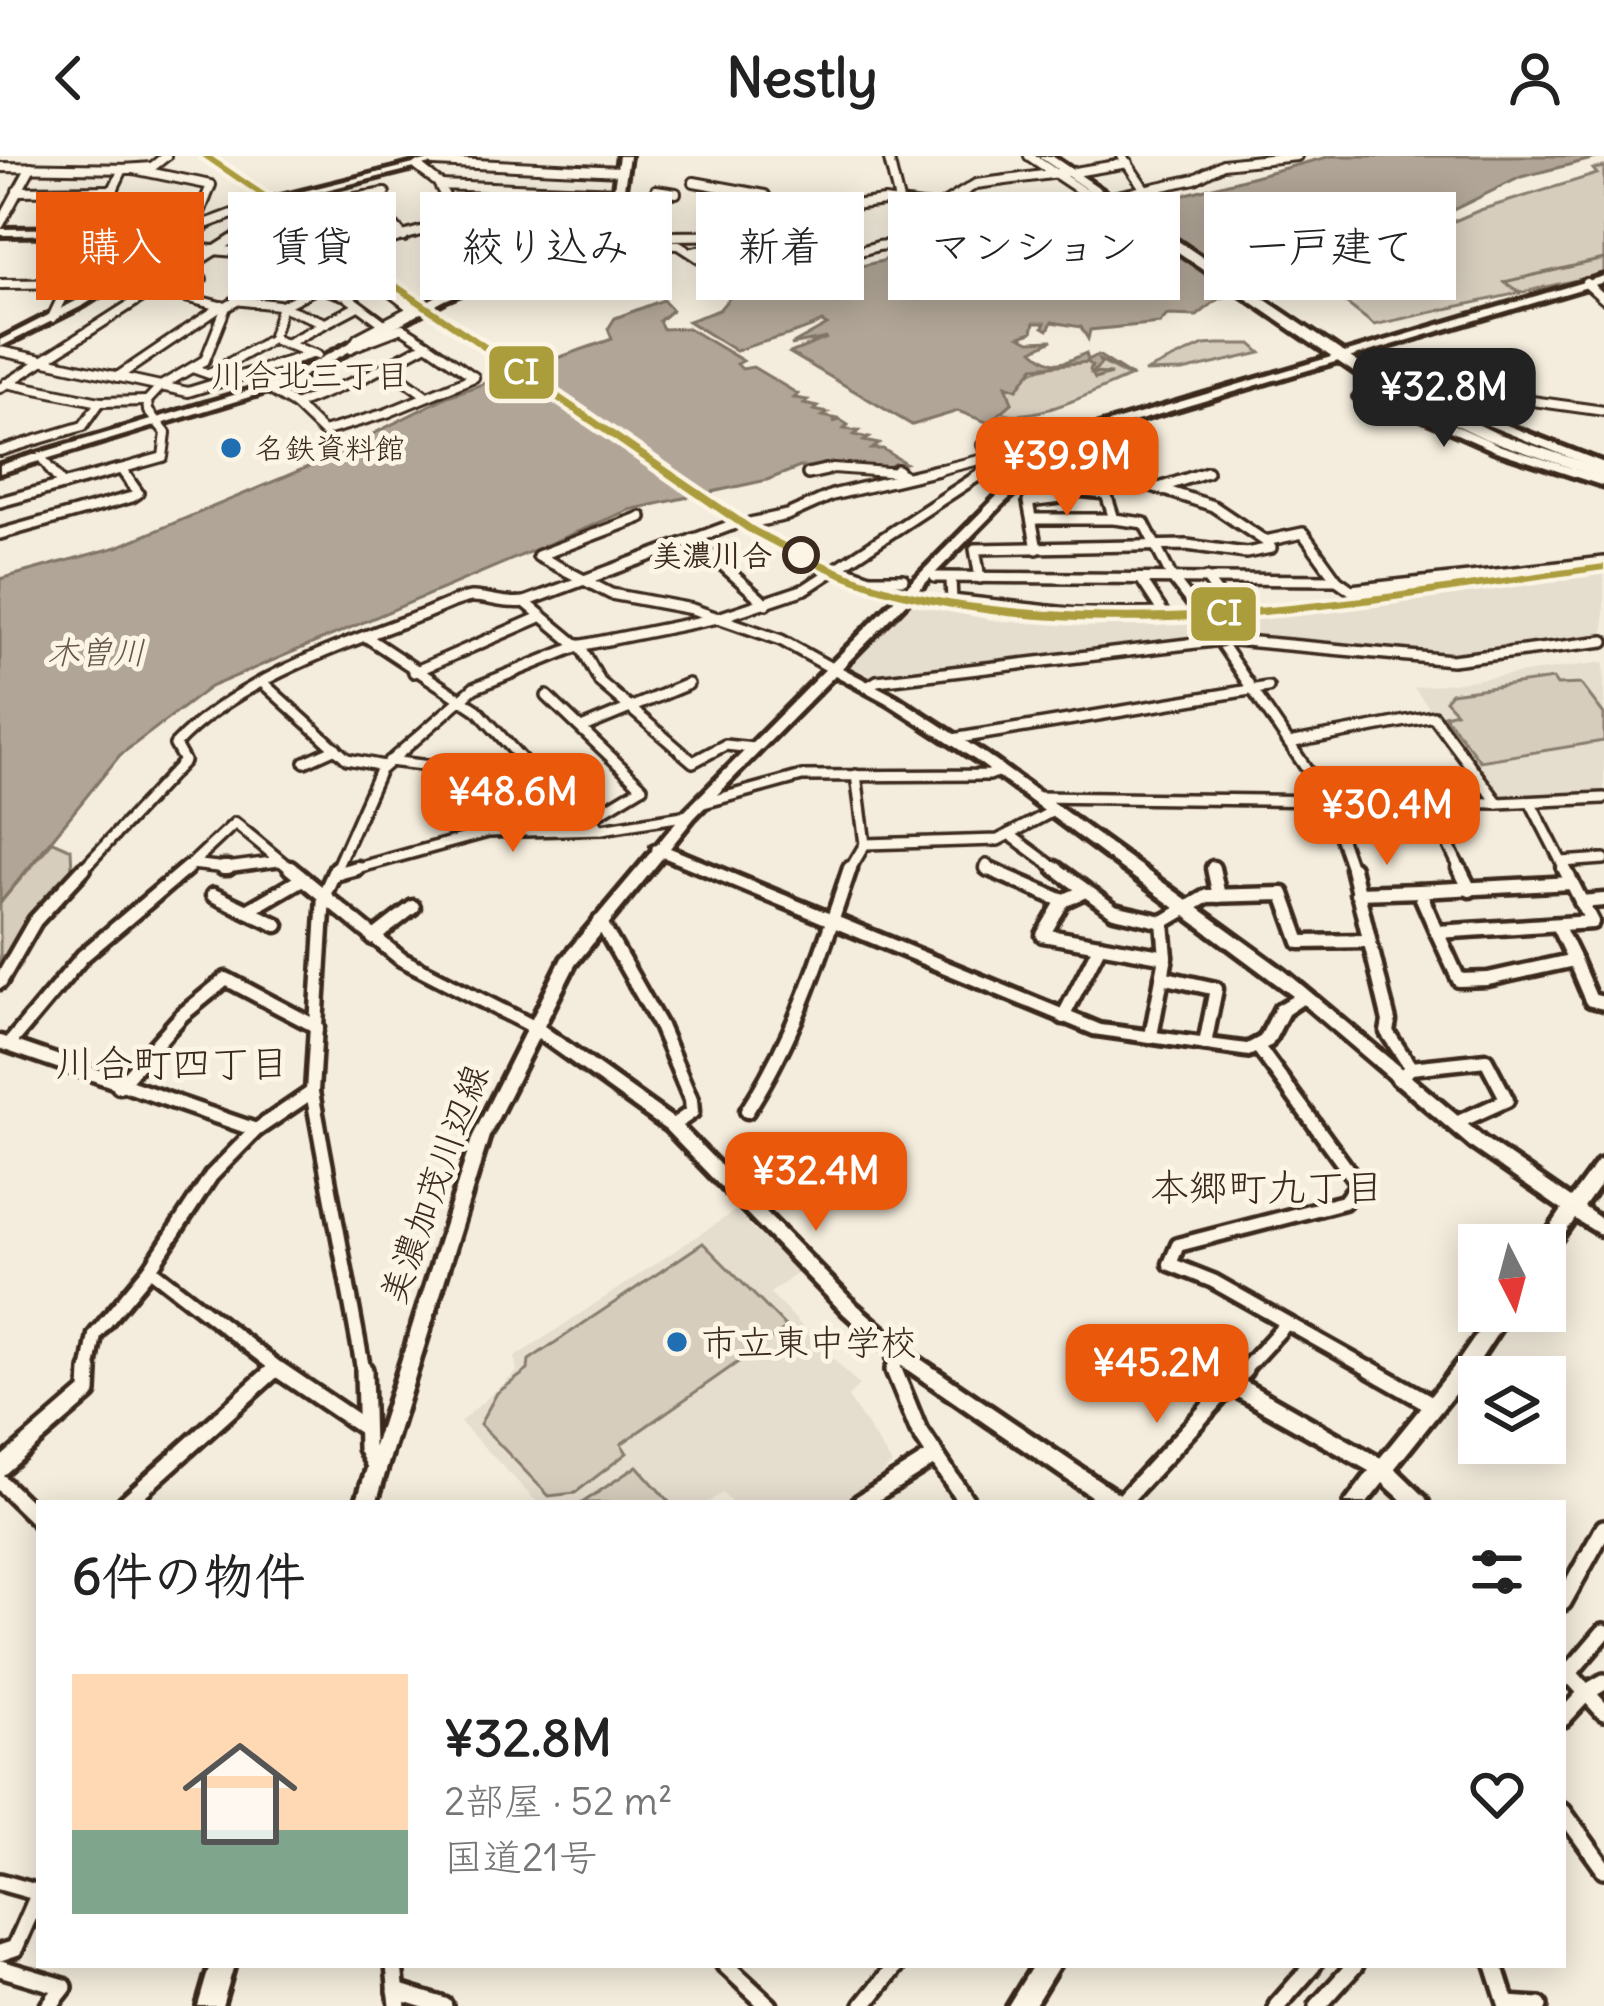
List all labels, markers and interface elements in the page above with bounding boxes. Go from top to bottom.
text: Nestly [726,44,878,112]
icon: back [36,45,102,111]
icon: person [1502,45,1568,111]
chip: 購入 [36,192,204,300]
chip: 賃貸 [228,192,396,300]
chip: 絞り込み [420,192,672,300]
chip: 新着 [696,192,864,300]
chip: マンション [888,192,1180,300]
chip: 一戸建て [1204,192,1456,300]
line badge: CI [487,344,556,401]
pin: ¥32.8M [1346,348,1542,450]
text: CI [503,351,539,393]
district label: 川合北三丁目 [211,354,409,396]
text: ¥32.8M [1380,362,1508,411]
pin: ¥39.9M [969,417,1165,519]
place label: 名鉄資料館 [255,429,405,467]
text: ¥39.9M [1003,431,1131,480]
marker: 名鉄資料館 [218,435,244,461]
place label: 美濃川合 [652,536,772,574]
marker: 美濃川合 [784,538,818,572]
line badge: CI [1189,585,1258,643]
text: CI [1206,592,1242,634]
water label: 木曽川 [47,631,146,673]
pin: ¥48.6M [415,753,611,855]
pin: ¥30.4M [1289,766,1485,868]
text: ¥48.6M [448,767,578,816]
text: ¥30.4M [1321,780,1453,829]
district label: 川合町四丁目 [55,1039,289,1088]
street label: 美濃加茂川辺線 [370,1058,498,1310]
pin: ¥32.4M [718,1132,914,1234]
text: ¥32.4M [752,1146,880,1195]
district label: 本郷町九丁目 [1150,1163,1384,1212]
north arrow [1458,1224,1566,1332]
map controls [1458,1224,1566,1464]
place label: 市立東中学校 [701,1320,917,1365]
pin: ¥45.2M [1059,1324,1255,1426]
marker: 市立東中学校 [664,1329,690,1355]
text: ¥45.2M [1093,1338,1221,1387]
button: layers [1458,1356,1566,1464]
icon: filters [1464,1539,1530,1605]
text: 6件の物件 [72,1544,305,1608]
text: ¥32.8M [444,1706,612,1770]
icon: home [168,1722,312,1866]
icon: heart [1464,1761,1530,1827]
text: 2部屋 · 52 m² [444,1777,672,1826]
text: 国道21号 [444,1833,598,1882]

